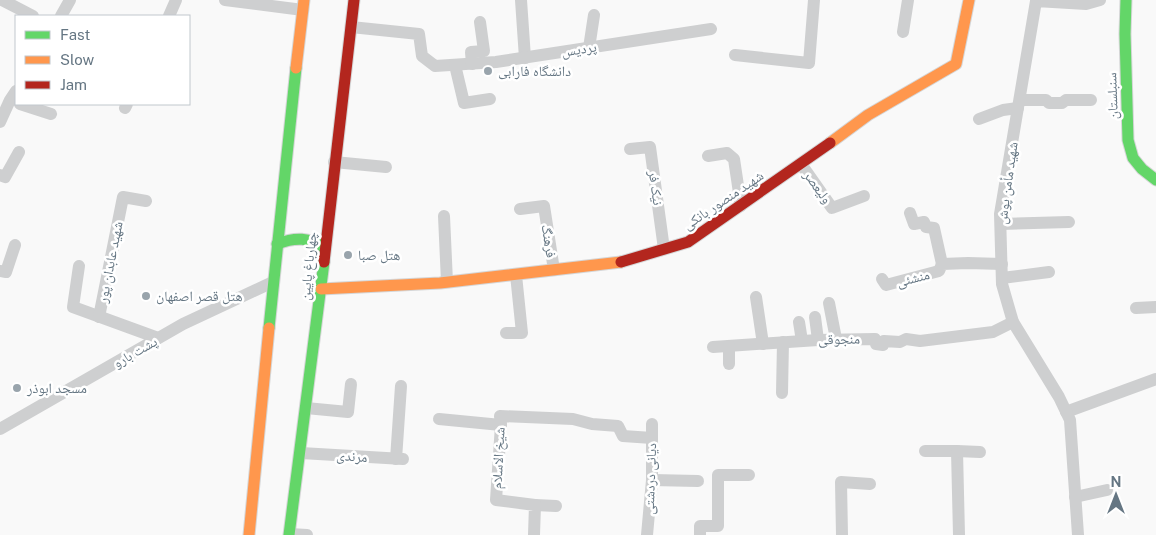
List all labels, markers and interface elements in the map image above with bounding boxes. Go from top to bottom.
legend [15,15,190,105]
text: Fast [60,26,90,43]
street label: پردیس [560,38,598,61]
text: Slow [60,51,95,68]
place label: دانشگاه فارابی [498,63,571,80]
marker: دانشگاه فارابی [482,65,494,77]
street label: سنبلستان [1103,72,1122,120]
text: Jam [60,76,87,93]
street label: شهید مأمن پوش [993,141,1022,225]
street label: شهید منصور بانکی [680,167,767,234]
street label: ولیعصر [799,167,835,207]
street label: نیک فر [645,169,666,207]
street label: شهید عابدان پور [94,220,127,305]
street label: فرهنگ [537,223,560,259]
street label: چهارباغ پایین [296,231,322,301]
place label: هتل صبا [358,247,400,264]
marker: هتل صبا [342,249,354,261]
street label: منشئی [895,266,931,291]
place label: هتل قصر اصفهان [156,288,243,305]
marker: هتل قصر اصفهان [140,290,152,302]
street label: منجوقی [818,331,860,348]
street label: پشت بارو [110,333,161,372]
place label: مسجد ابوذر [26,380,87,397]
marker: مسجد ابوذر [11,382,23,394]
street label: شیخ الاسلام [488,427,510,490]
street label: دیانی دردشتی [641,443,660,515]
street label: مرندی [336,447,368,466]
north arrow [1091,470,1141,520]
text: N [1111,474,1121,490]

